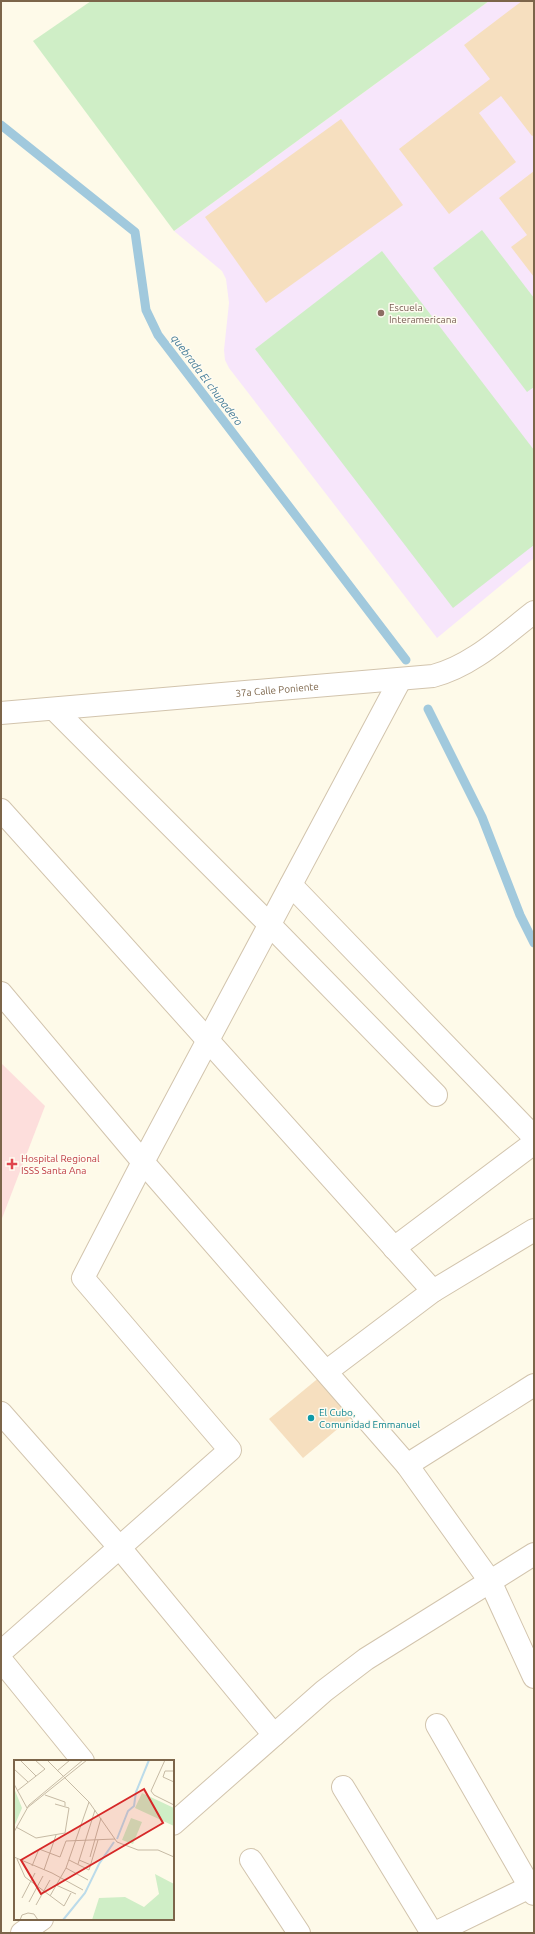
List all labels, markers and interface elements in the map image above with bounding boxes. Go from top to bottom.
place label: Escuela Interamericana [389,302,457,325]
marker: Escuela Interamericana [376,308,386,318]
water label: quebrada El chupadero [169,332,245,428]
street label: 37a Calle Poniente [235,681,319,699]
place label: Hospital Regional ISSS Santa Ana [21,1153,100,1176]
marker: Hospital Regional ISSS Santa Ana [6,1158,18,1170]
place label: El Cubo, Comunidad Emmanuel [319,1407,421,1430]
marker: El Cubo, Comunidad Emmanuel [306,1413,316,1423]
inset map [14,1760,174,1920]

